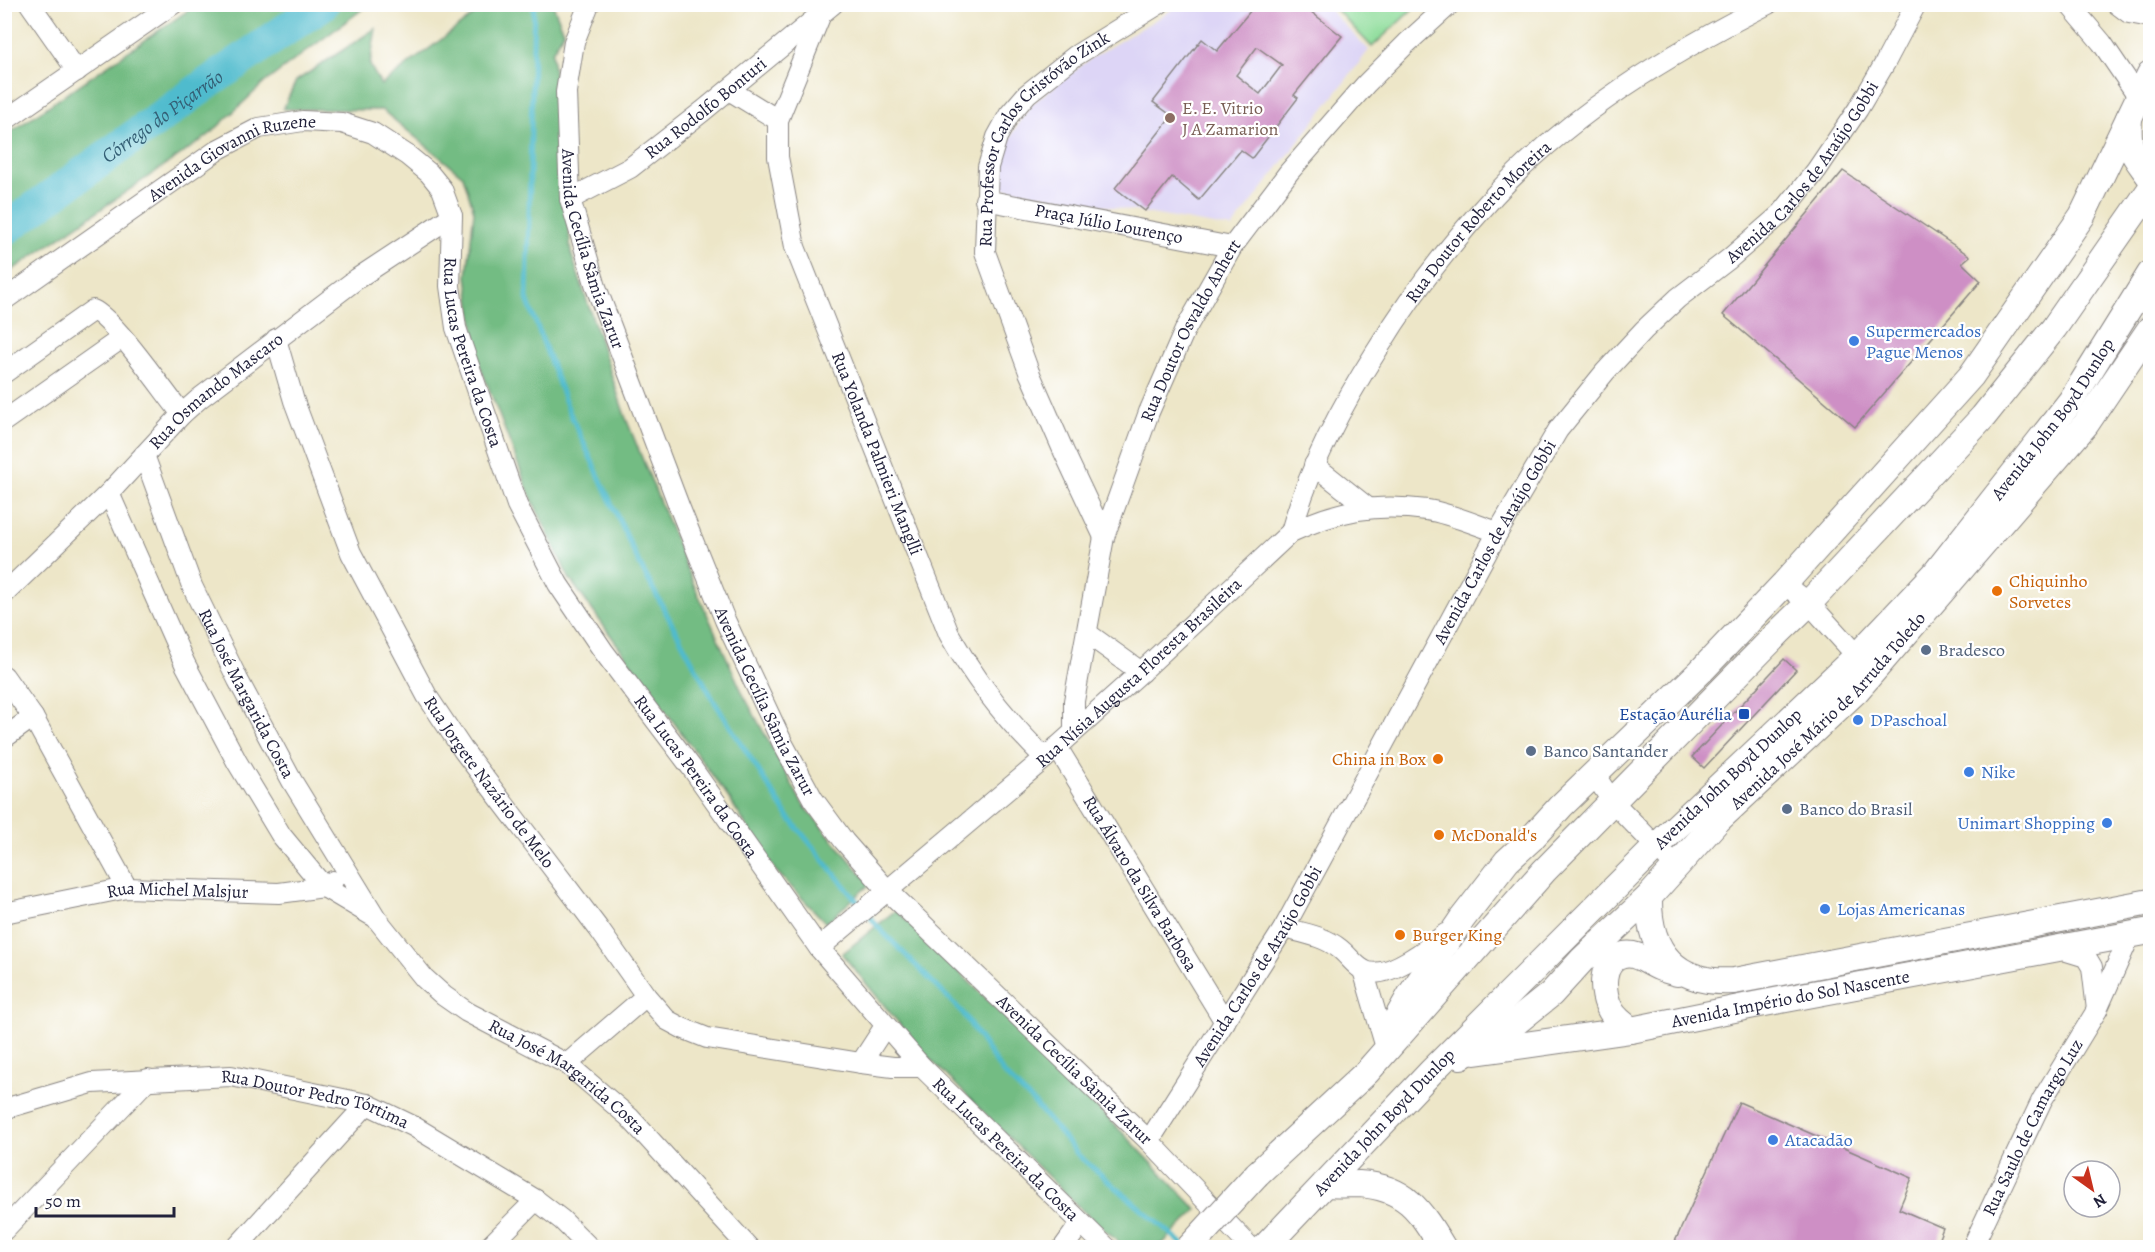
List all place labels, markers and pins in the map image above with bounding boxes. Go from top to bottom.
place label: E. E. Vitrio J A Zamarion [1182,96,1278,141]
marker: E. E. Vitrio J A Zamarion [1163,111,1177,125]
place label: Supermercados Pague Menos [1866,319,1981,364]
marker: Supermercados Pague Menos [1847,334,1861,348]
place label: Chiquinho Sorvetes [2009,569,2088,614]
marker: Chiquinho Sorvetes [1990,584,2004,598]
place label: Bradesco [1938,638,2005,662]
marker: Bradesco [1919,643,1933,657]
place label: Estação Aurélia [1619,702,1733,726]
marker: Estação Aurélia [1737,707,1751,721]
place label: DPaschoal [1870,708,1947,732]
marker: DPaschoal [1851,713,1865,727]
place label: Banco Santander [1543,739,1668,763]
marker: Banco Santander [1524,744,1538,758]
place label: China in Box [1332,747,1426,771]
marker: China in Box [1431,752,1445,766]
place label: Nike [1981,760,2016,784]
marker: Nike [1962,765,1976,779]
place label: Banco do Brasil [1799,797,1913,821]
marker: Banco do Brasil [1780,802,1794,816]
place label: Unimart Shopping [1957,811,2095,835]
marker: Unimart Shopping [2100,816,2114,830]
place label: McDonald's [1451,823,1537,847]
marker: McDonald's [1432,828,1446,842]
place label: Lojas Americanas [1837,897,1965,921]
marker: Lojas Americanas [1818,902,1832,916]
place label: Burger King [1412,923,1502,947]
marker: Burger King [1393,928,1407,942]
place label: Atacadão [1784,1128,1853,1152]
marker: Atacadão [1766,1133,1780,1147]

